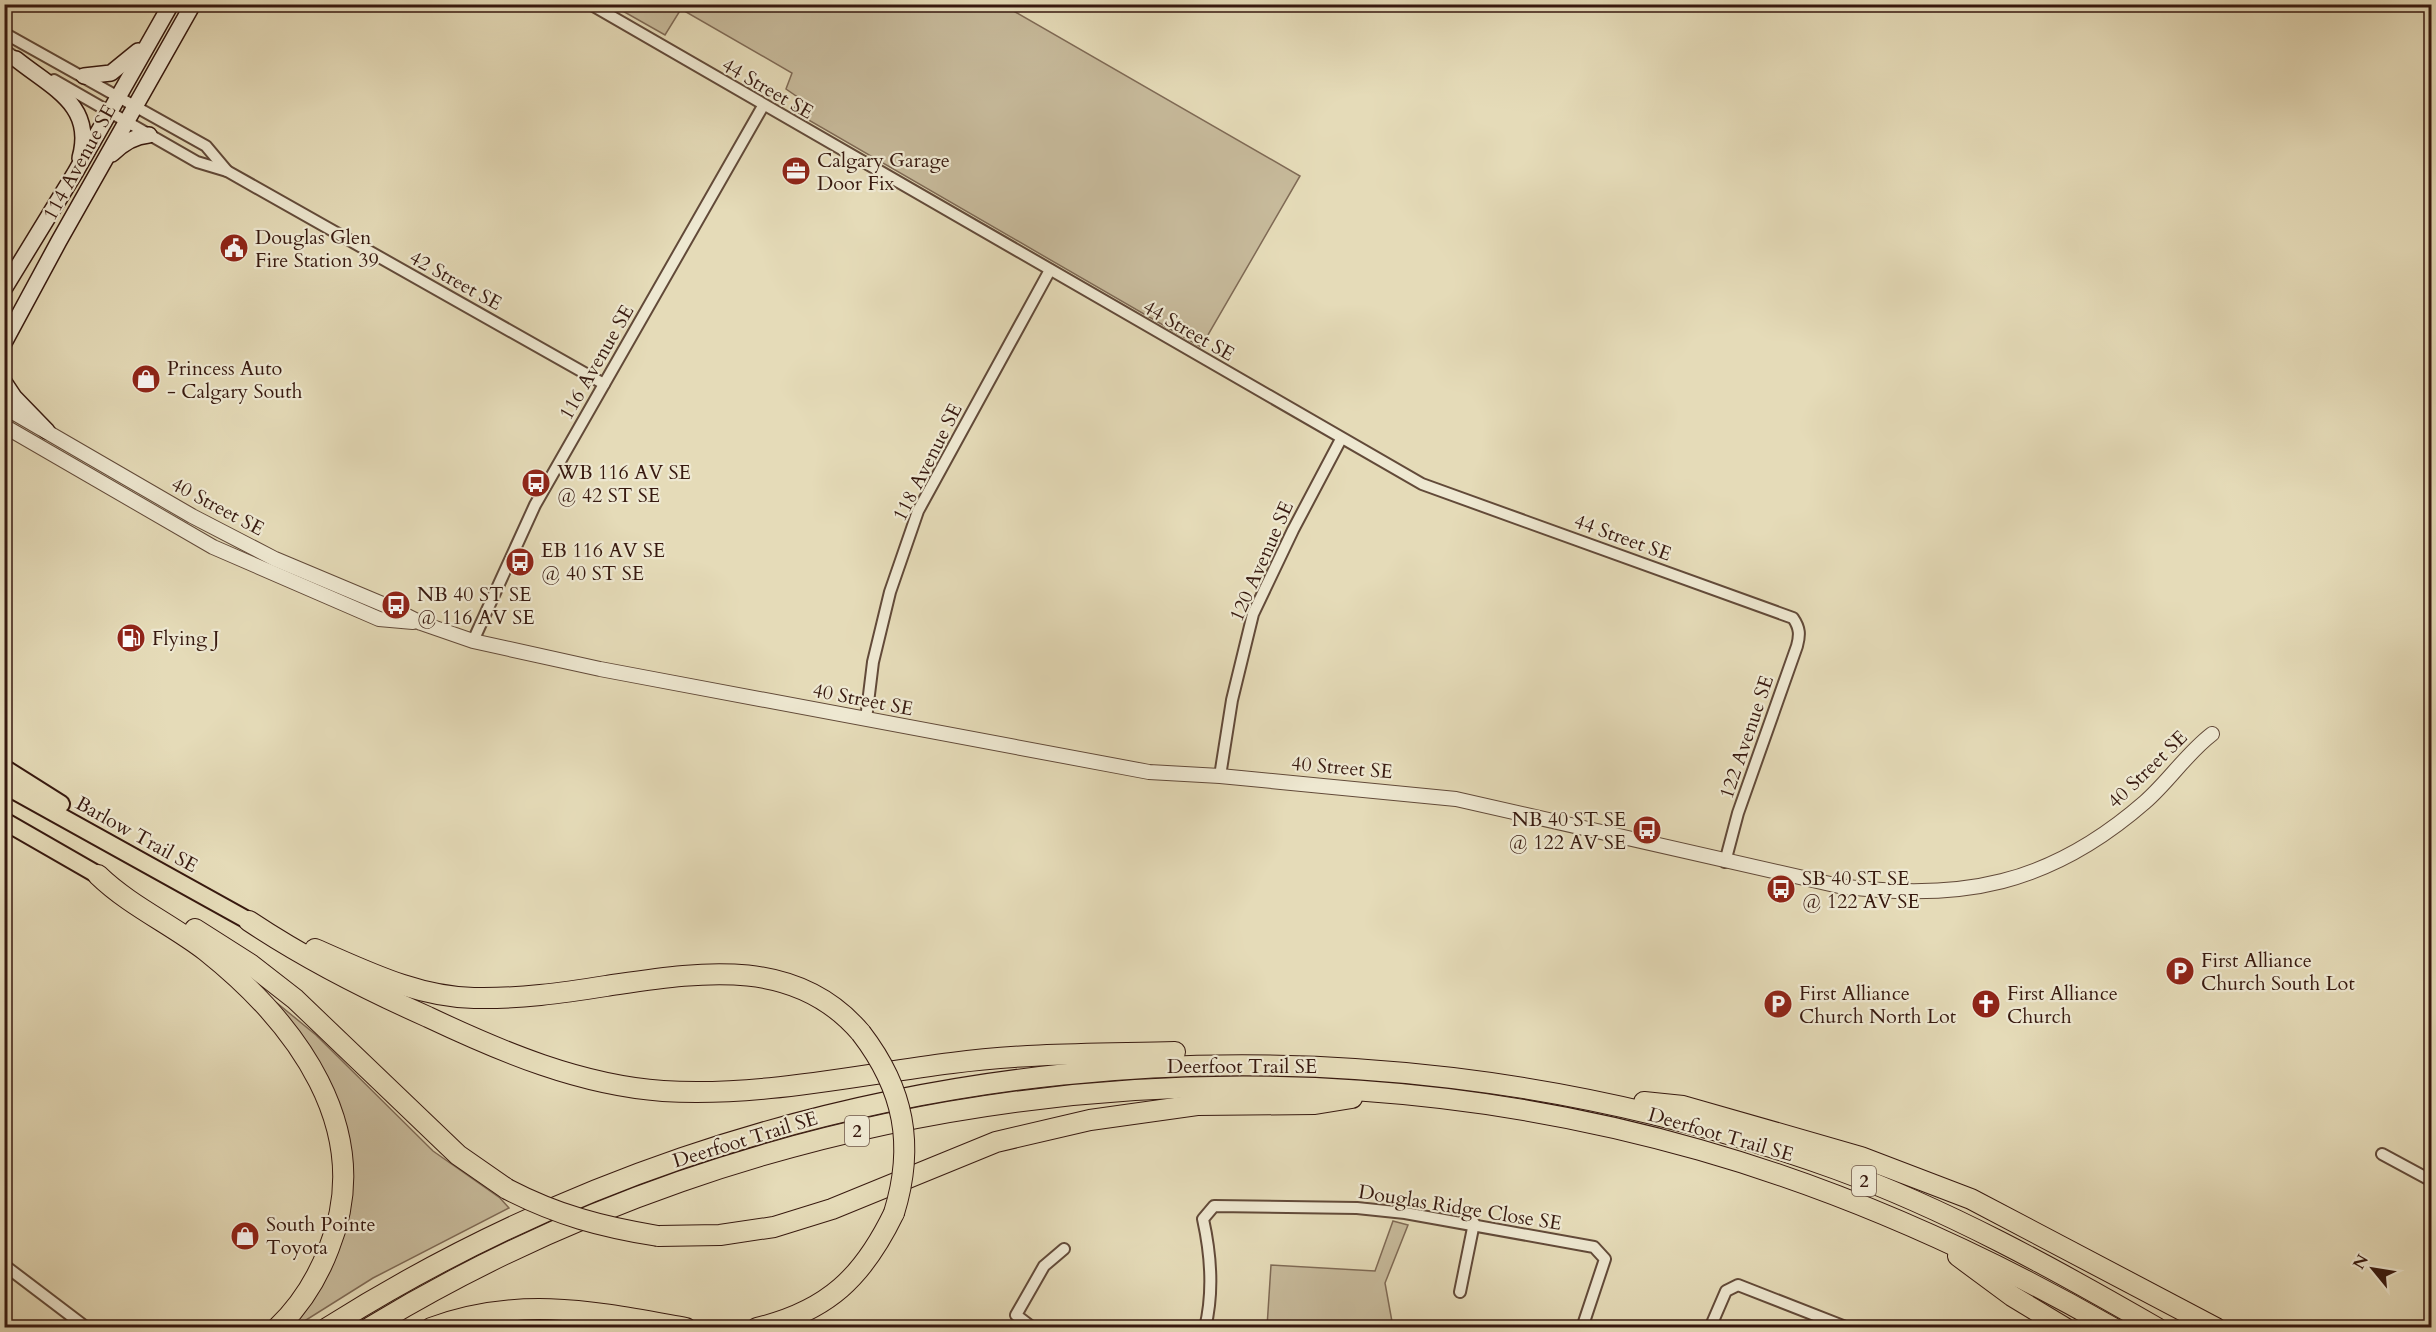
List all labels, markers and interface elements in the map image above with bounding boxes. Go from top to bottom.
street label: 44 Street SE [717,51,819,126]
street label: 114 Avenue SE [36,99,122,225]
place label: Calgary Garage Door Fix [817,147,950,197]
office icon: Calgary Garage Door Fix [780,155,812,187]
place label: Douglas Glen Fire Station 39 [255,224,379,274]
public building icon: Douglas Glen Fire Station 39 [218,232,250,264]
street label: 42 Street SE [405,244,507,317]
street label: 44 Street SE [1138,293,1240,368]
street label: 116 Avenue SE [553,300,640,425]
place label: Princess Auto - Calgary South [167,355,303,405]
shop icon: Princess Auto - Calgary South [130,363,162,395]
street label: 118 Avenue SE [886,399,969,526]
place label: WB 116 AV SE @ 42 ST SE [556,459,691,509]
bus stop icon: WB 116 AV SE @ 42 ST SE [520,467,552,499]
street label: 40 Street SE [167,471,269,542]
street label: 120 Avenue SE [1223,497,1300,625]
street label: 44 Street SE [1570,507,1675,568]
place label: EB 116 AV SE @ 40 ST SE [541,537,665,587]
bus stop icon: EB 116 AV SE @ 40 ST SE [504,546,536,578]
place label: NB 40 ST SE @ 116 AV SE [417,581,535,631]
bus stop icon: NB 40 ST SE @ 116 AV SE [380,589,412,621]
fuel station icon: Flying J [115,622,147,654]
place label: Flying J [152,625,219,652]
street label: 122 Avenue SE [1713,672,1780,802]
street label: 40 Street SE [810,677,915,722]
street label: 40 Street SE [2101,724,2193,814]
street label: 40 Street SE [1290,750,1394,785]
street label: Barlow Trail SE [71,790,203,879]
place label: NB 40 ST SE @ 122 AV SE [1508,806,1626,856]
bus stop icon: NB 40 ST SE @ 122 AV SE [1631,814,1663,846]
place label: SB 40 ST SE @ 122 AV SE [1802,865,1920,915]
bus stop icon: SB 40 ST SE @ 122 AV SE [1765,873,1797,905]
place label: First Alliance Church South Lot [2201,947,2355,997]
parking icon: First Alliance Church South Lot [2164,955,2196,987]
place label: First Alliance Church North Lot [1799,980,1957,1030]
place label: First Alliance Church [2007,980,2118,1030]
parking icon: First Alliance Church North Lot [1762,988,1794,1020]
church icon: First Alliance Church [1970,988,2002,1020]
street label: Deerfoot Trail SE [1167,1053,1317,1080]
street label: Deerfoot Trail SE [1645,1101,1797,1168]
street label: Deerfoot Trail SE [669,1105,821,1174]
road number: 2 [845,1116,869,1146]
road number: 2 [1852,1166,1876,1196]
street label: Douglas Ridge Close SE [1356,1178,1564,1237]
place label: South Pointe Toyota [266,1211,376,1261]
shop icon: South Pointe Toyota [229,1220,261,1252]
north arrow [2343,1239,2403,1299]
text: N [2348,1250,2374,1274]

